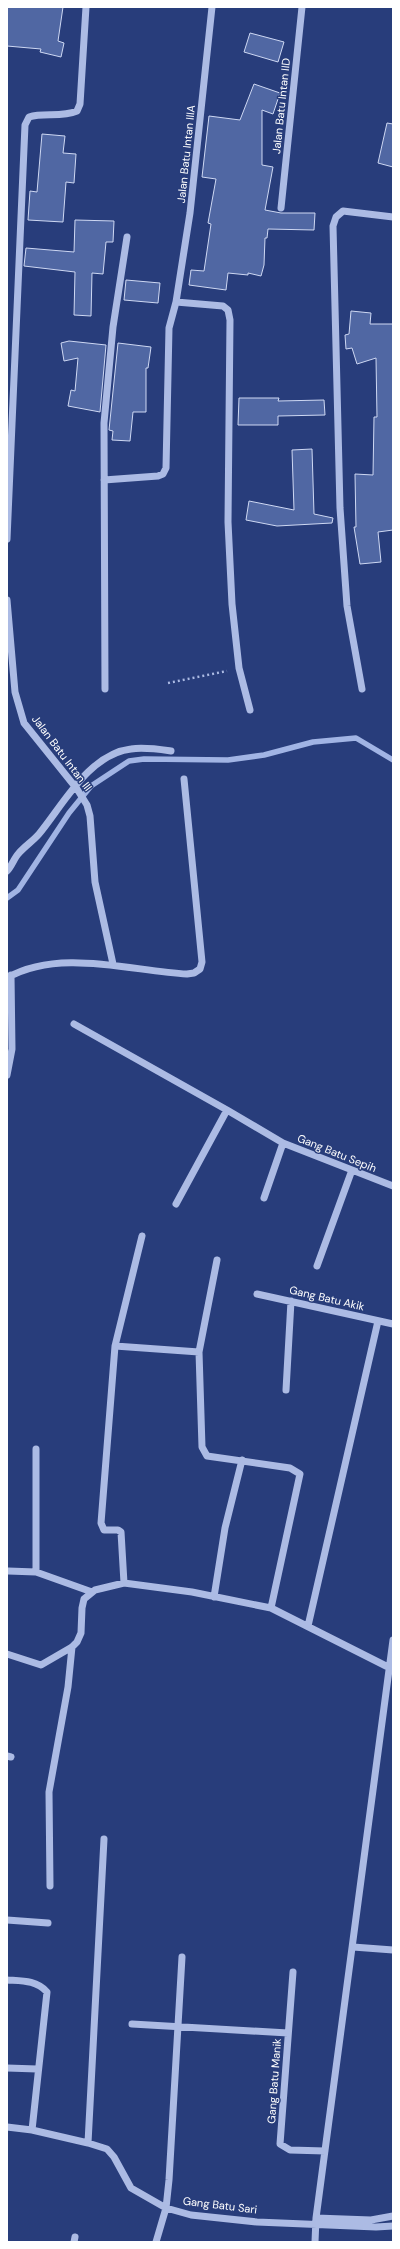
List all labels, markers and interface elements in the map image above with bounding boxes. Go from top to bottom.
street label: Jalan Batu Intan IID [269,57,293,155]
street label: Jalan Batu Intan IIIA [174,104,198,204]
street label: Jalan Batu Intan III [29,712,95,794]
street label: Gang Batu Sepih [295,1131,379,1175]
street label: Gang Batu Akik [288,1283,366,1314]
street label: Gang Batu Manik [264,2037,284,2124]
street label: Gang Batu Sari [182,2193,258,2217]

